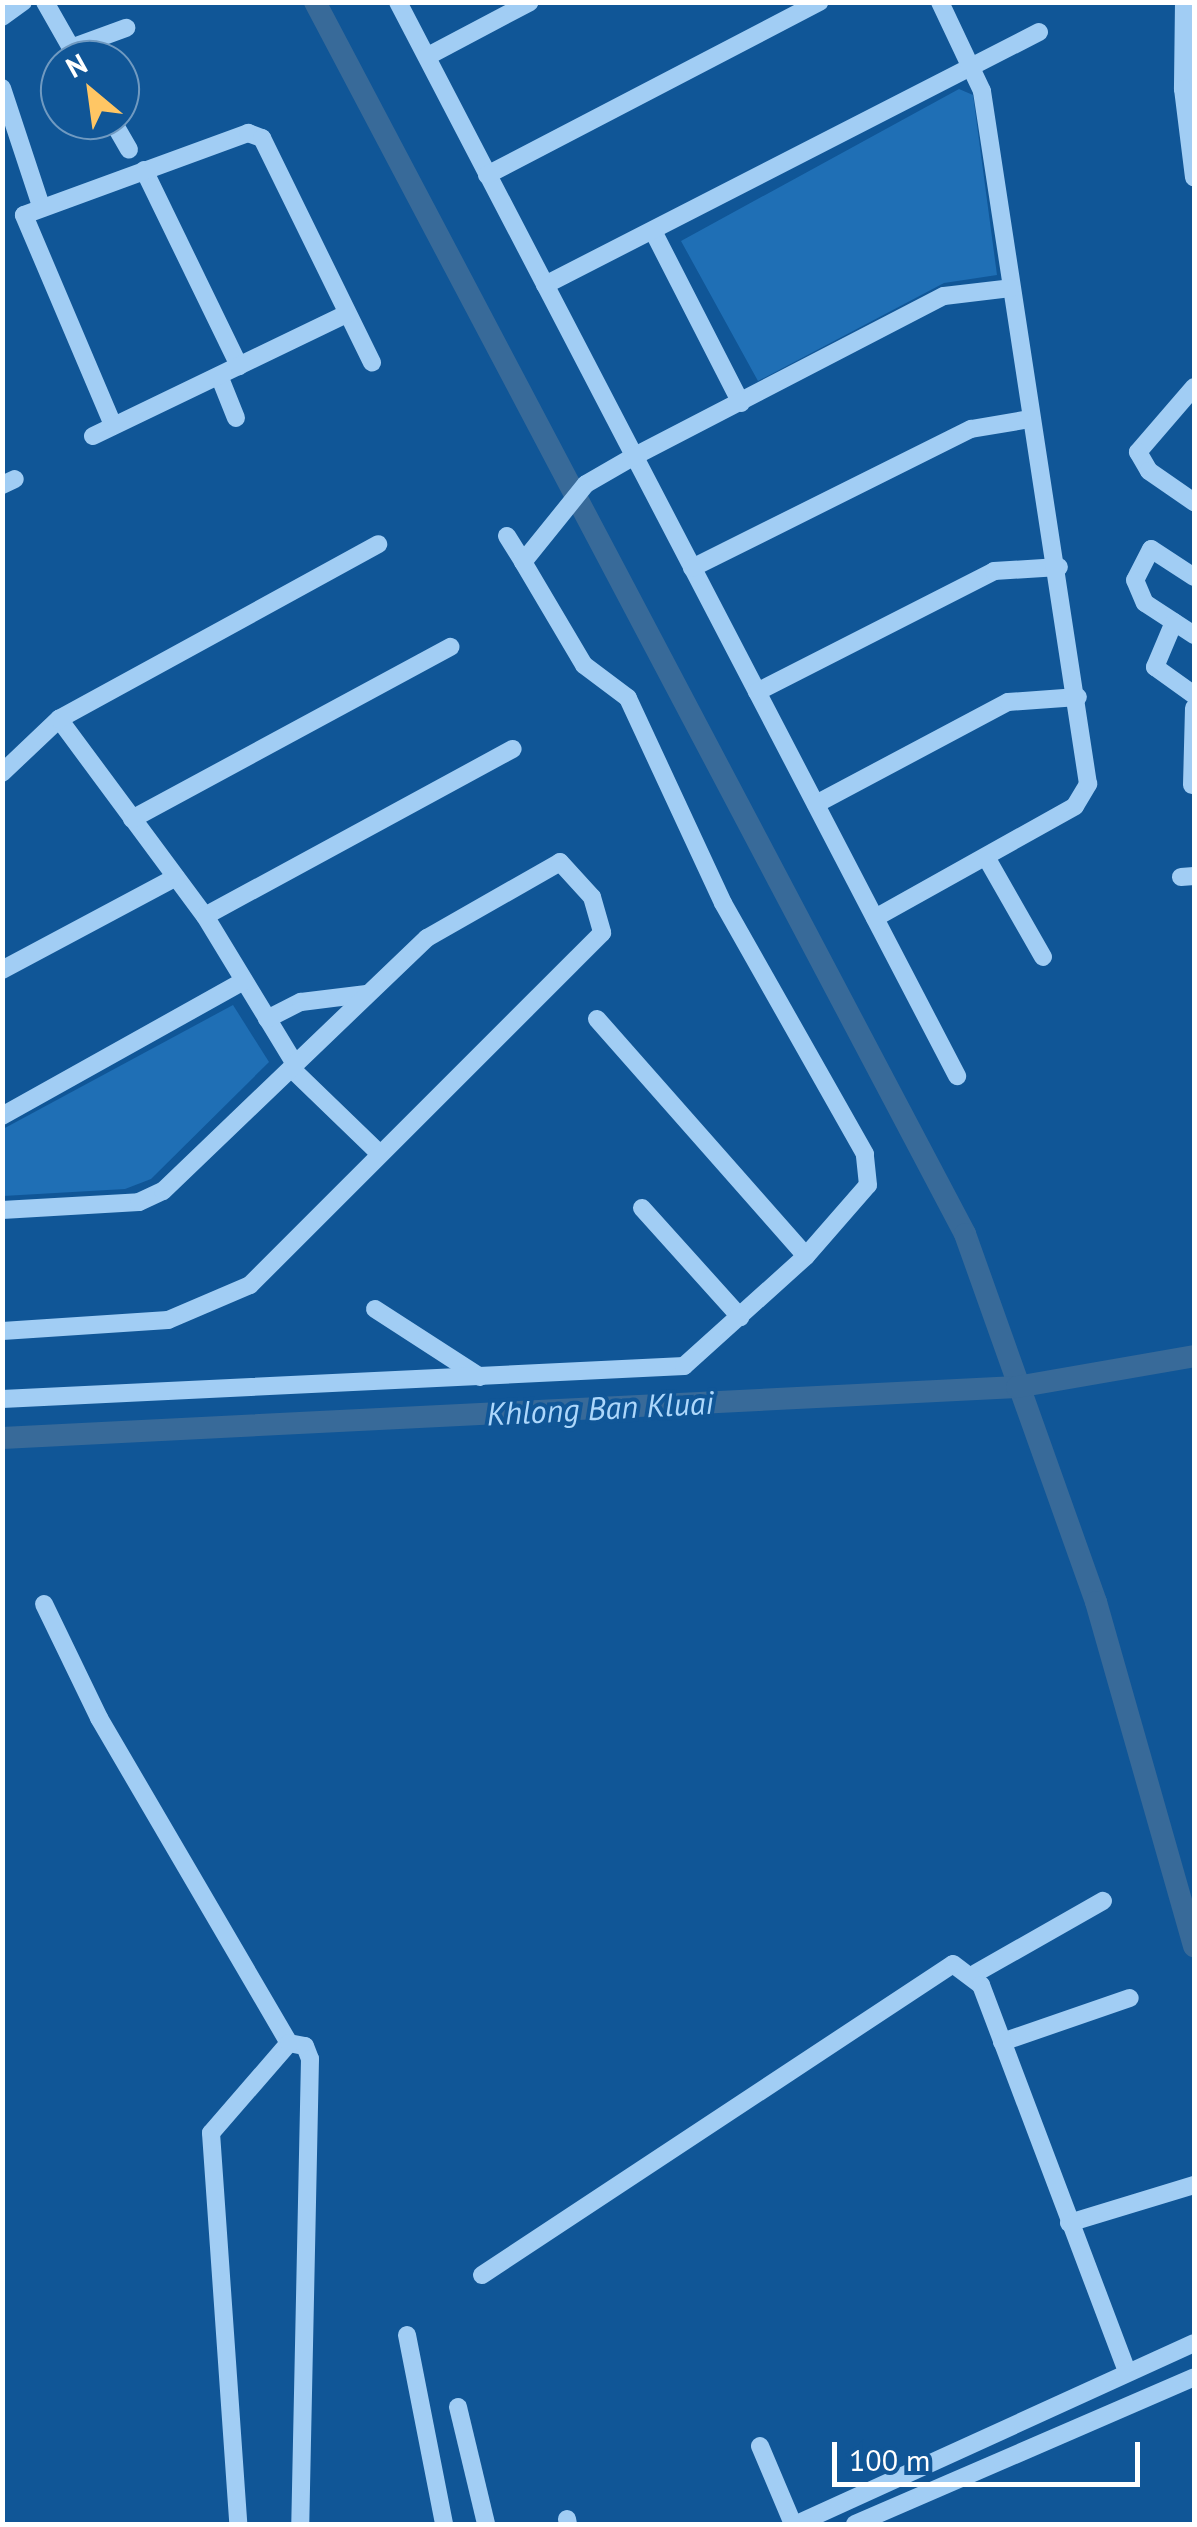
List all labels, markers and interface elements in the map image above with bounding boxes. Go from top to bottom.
north arrow [40,40,140,140]
text: N [59,44,93,86]
water label: Khlong Ban Kluai [486,1383,714,1433]
scale bar [837,2422,1144,2484]
text: 100 m [849,2440,930,2479]

